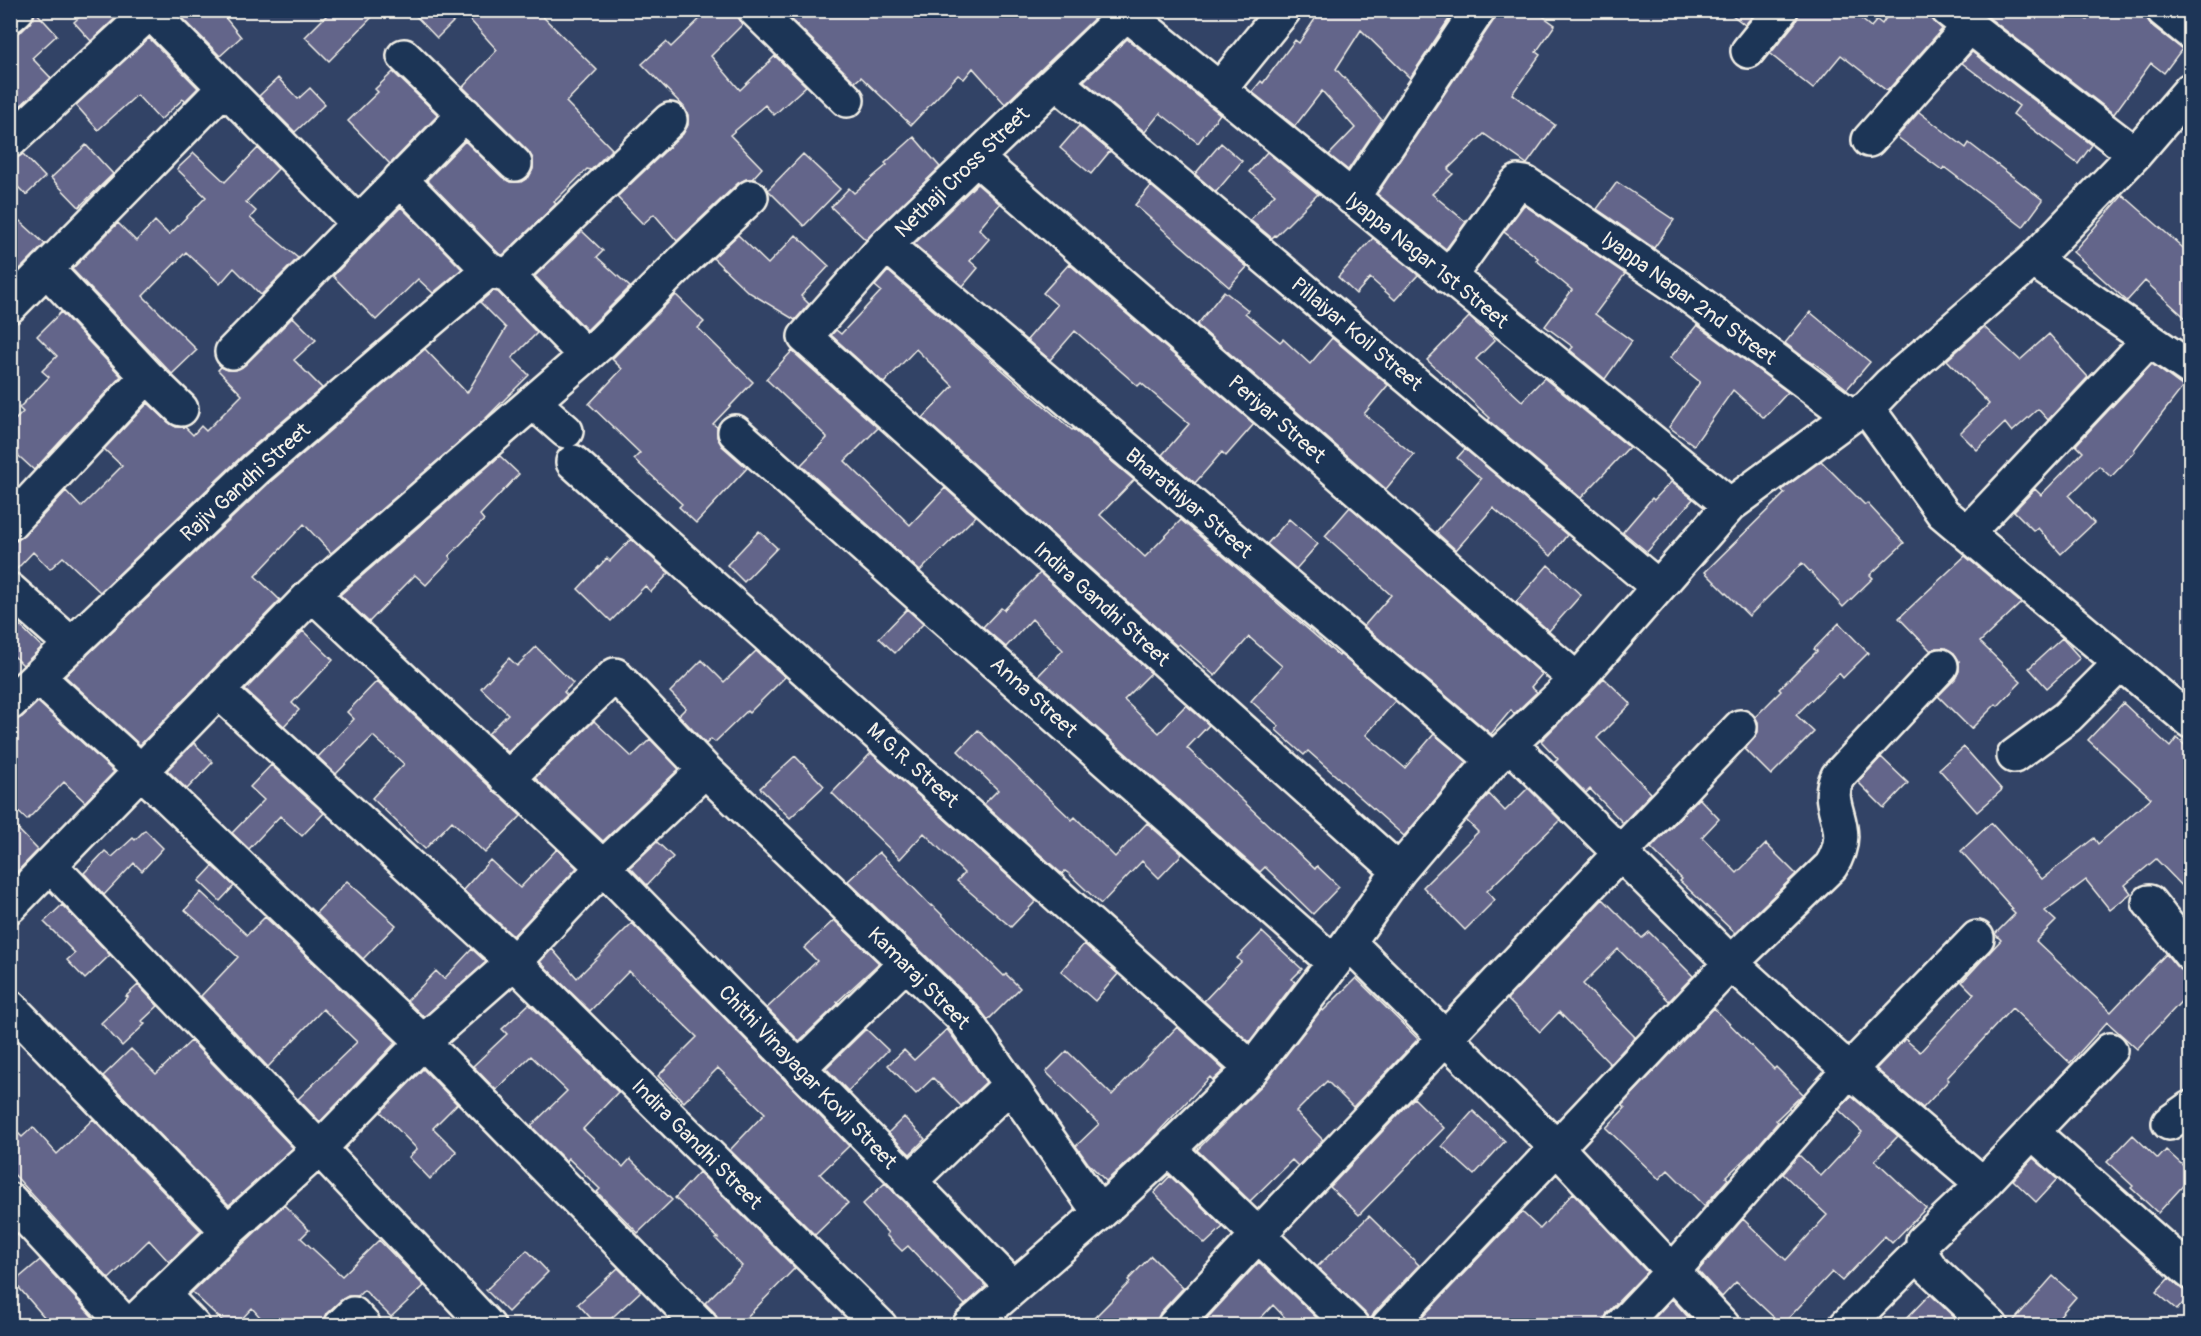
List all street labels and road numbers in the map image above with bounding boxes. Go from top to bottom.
street label: Nethaji Cross Street [889,101,1036,244]
street label: Iyappa Nagar 1st Street [1339,186,1514,335]
street label: Iyappa Nagar 2nd Street [1596,226,1782,372]
street label: Pillaiyar Koil Street [1285,271,1429,398]
street label: Periyar Street [1222,370,1332,470]
street label: Rajiv Gandhi Street [175,417,316,548]
street label: Bharathiyar Street [1119,442,1258,565]
street label: Indira Gandhi Street [1028,536,1176,673]
street label: Anna Street [984,651,1083,744]
street label: M.G.R. Street [861,717,965,814]
street label: Kamaraj Street [862,921,976,1036]
street label: Chithi Vinayagar Kovil Street [712,979,903,1176]
street label: Indira Gandhi Street [626,1073,768,1216]

